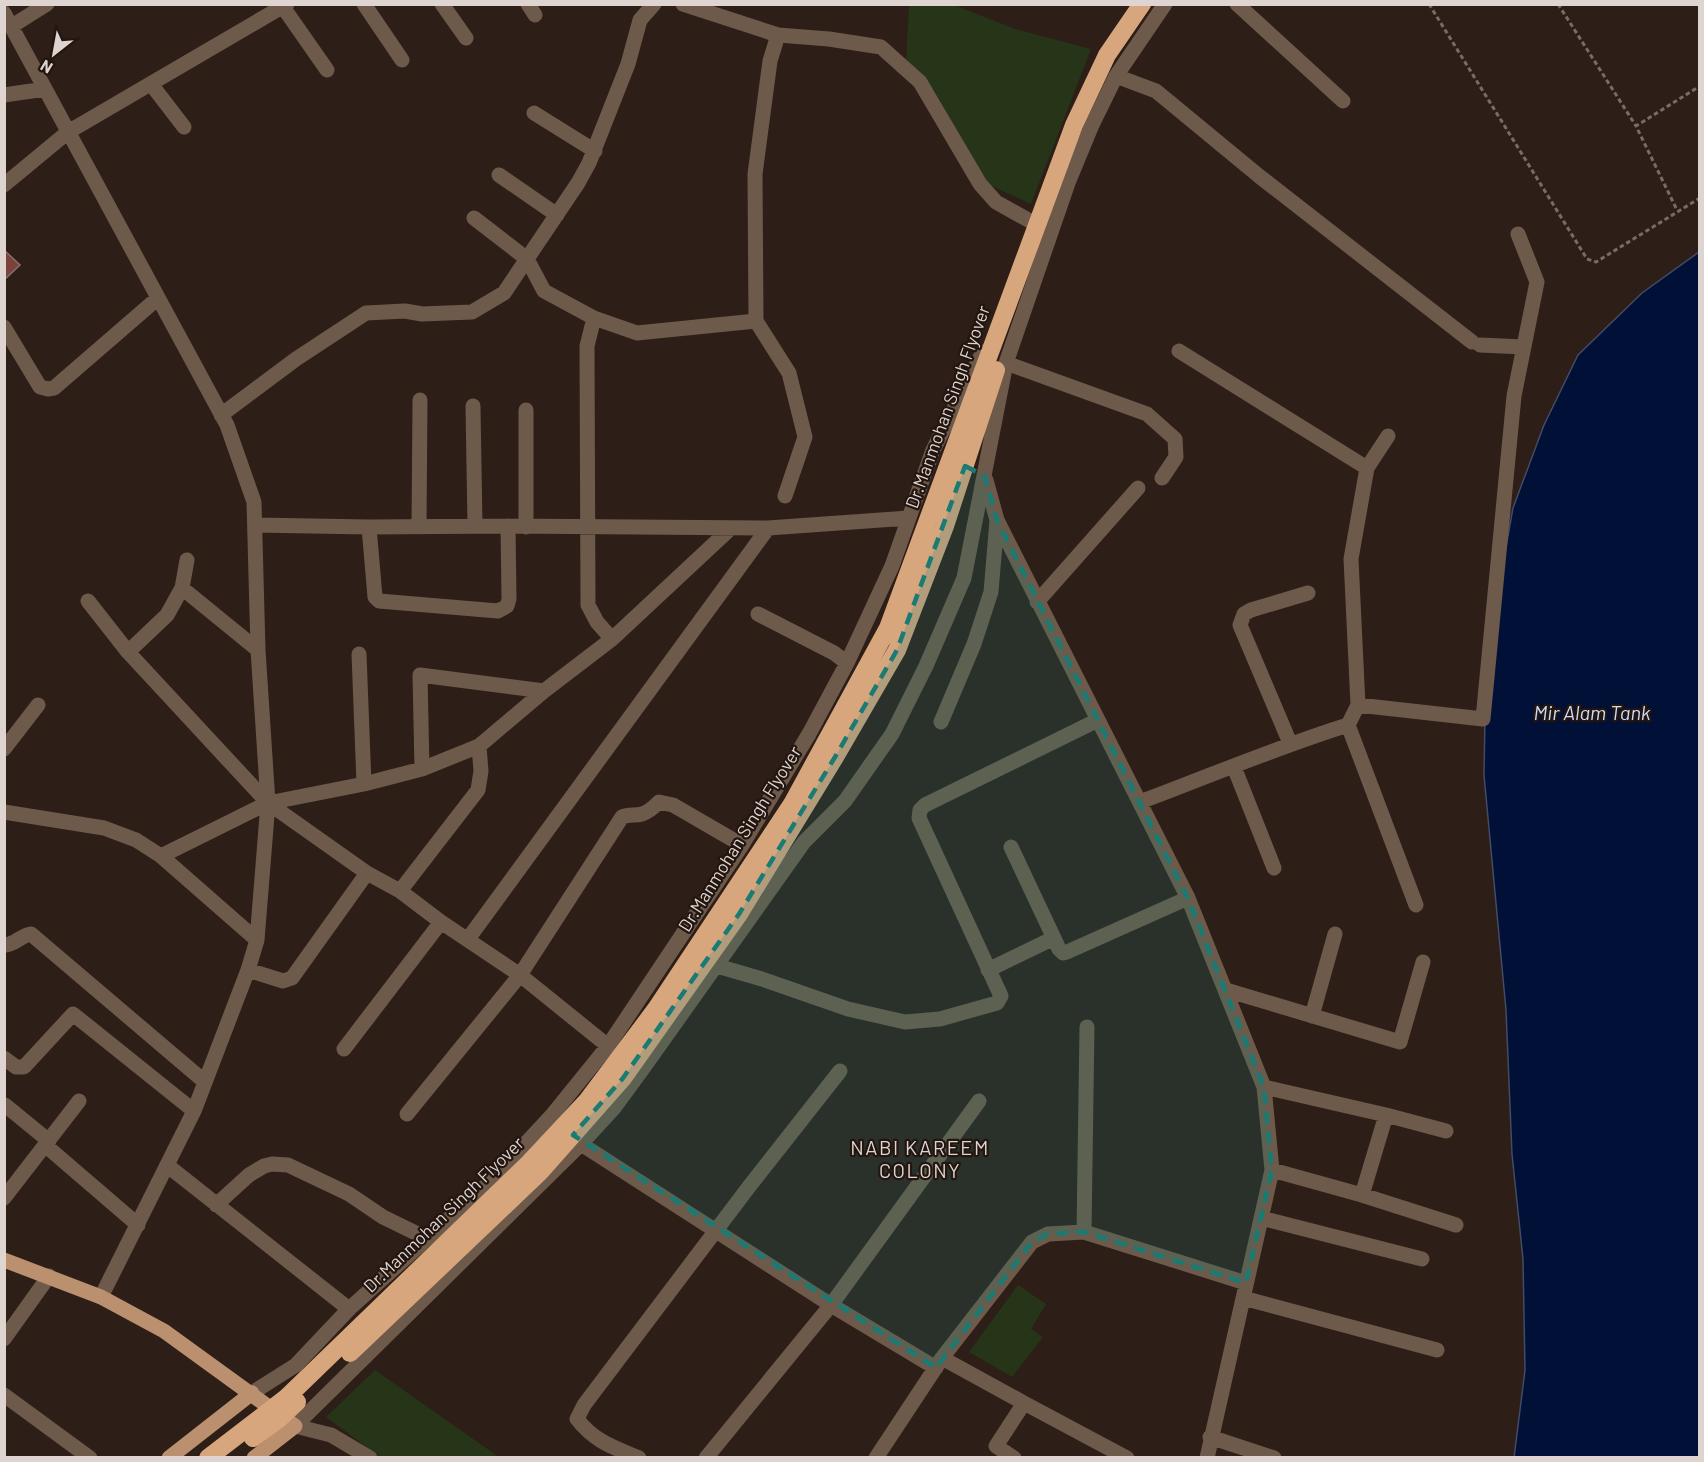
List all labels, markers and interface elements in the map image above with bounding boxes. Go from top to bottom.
north arrow [24,24,84,84]
text: N [37,56,55,78]
street label: Dr.Manmohan Singh Flyover [900,302,994,511]
water label: Mir Alam Tank [1533,700,1651,724]
street label: Dr.Manmohan Singh Flyover [673,741,806,935]
street label: Dr.Manmohan Singh Flyover [358,1132,528,1297]
district label: NABI KAREEM COLONY [850,1135,990,1182]

